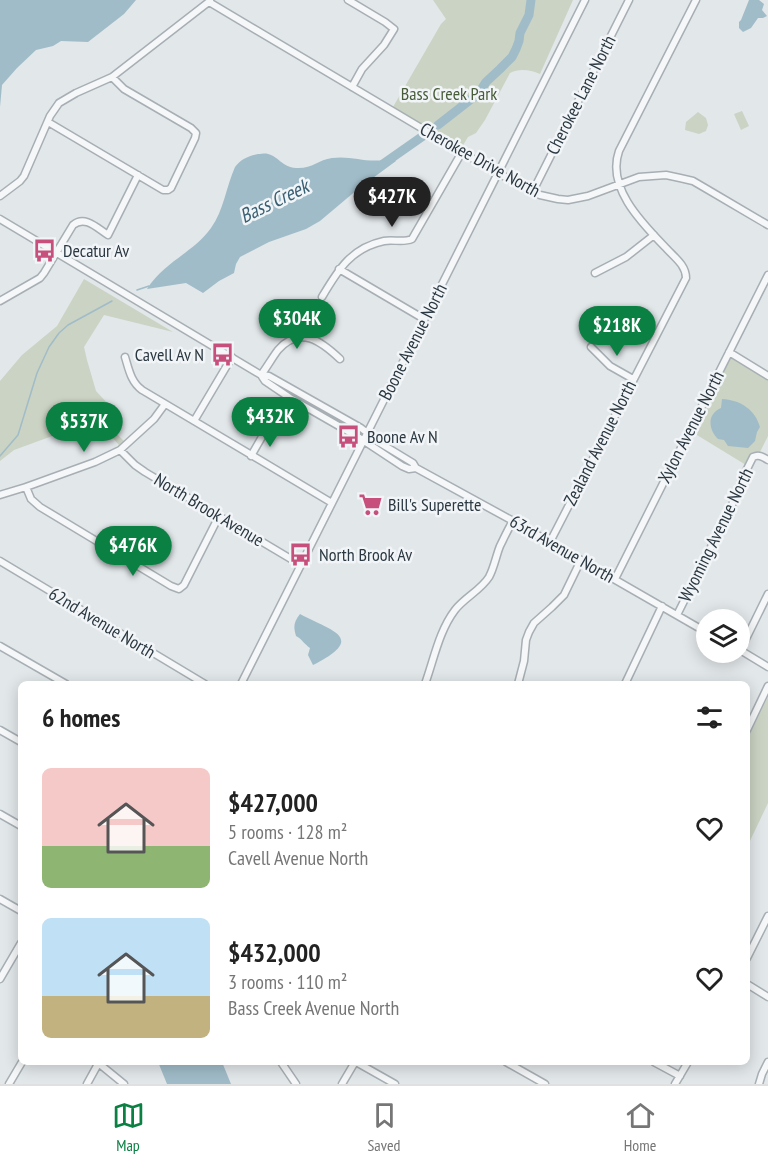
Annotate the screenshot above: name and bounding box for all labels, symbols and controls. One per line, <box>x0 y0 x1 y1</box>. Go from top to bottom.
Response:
street label: Cherokee Lane North <box>541 31 621 158</box>
park label: Bass Creek Park <box>401 82 497 105</box>
street label: Cherokee Drive North <box>416 117 544 202</box>
water label: Bass Creek <box>235 172 315 229</box>
pin: $427K <box>350 177 434 228</box>
text: $427K <box>368 183 416 209</box>
bus stop icon: Decatur Av <box>32 238 58 264</box>
place label: Decatur Av <box>63 239 129 262</box>
street label: Boone Avenue North <box>373 280 452 404</box>
pin: $304K <box>255 299 339 350</box>
text: $304K <box>273 305 321 331</box>
pin: $218K <box>575 306 659 357</box>
text: $218K <box>593 312 641 338</box>
bus stop icon: Cavell Av N <box>209 342 235 368</box>
place label: Cavell Av N <box>135 343 204 366</box>
street label: Xylon Avenue North <box>652 367 729 487</box>
street label: Zealand Avenue North <box>558 376 641 509</box>
pin: $432K <box>228 397 312 448</box>
pin: $537K <box>42 402 126 453</box>
text: $432K <box>246 403 294 429</box>
text: $537K <box>60 408 108 434</box>
bus stop icon: Boone Av N <box>336 424 362 450</box>
place label: Boone Av N <box>367 425 438 448</box>
street label: Wyoming Avenue North <box>673 464 758 605</box>
street label: North Brook Avenue <box>150 468 268 551</box>
supermarket icon: Bill's Superette <box>357 492 383 518</box>
place label: Bill's Superette <box>388 493 481 516</box>
street label: 63rd Avenue North <box>506 509 619 588</box>
pin: $476K <box>91 526 175 577</box>
text: $476K <box>109 532 157 558</box>
bus stop icon: North Brook Av <box>288 542 314 568</box>
place label: North Brook Av <box>319 543 412 566</box>
street label: 62nd Avenue North <box>45 582 160 663</box>
map controls <box>696 609 750 663</box>
button: layers <box>696 609 750 663</box>
text: 6 homes <box>42 701 120 734</box>
icon: filters <box>693 701 726 734</box>
text: $427,000 <box>228 786 318 819</box>
icon: home <box>90 792 162 864</box>
icon: heart <box>693 812 726 845</box>
text: 5 rooms · 128 m² <box>228 819 347 845</box>
text: Cavell Avenue North <box>228 845 368 871</box>
text: $432,000 <box>228 936 321 969</box>
icon: home <box>90 942 162 1014</box>
icon: heart <box>693 962 726 995</box>
text: 3 rooms · 110 m² <box>228 969 347 995</box>
text: Bass Creek Avenue North <box>228 995 399 1021</box>
tab: Map <box>112 1099 145 1155</box>
tab: Saved <box>368 1099 401 1155</box>
tab: Home <box>624 1099 657 1155</box>

